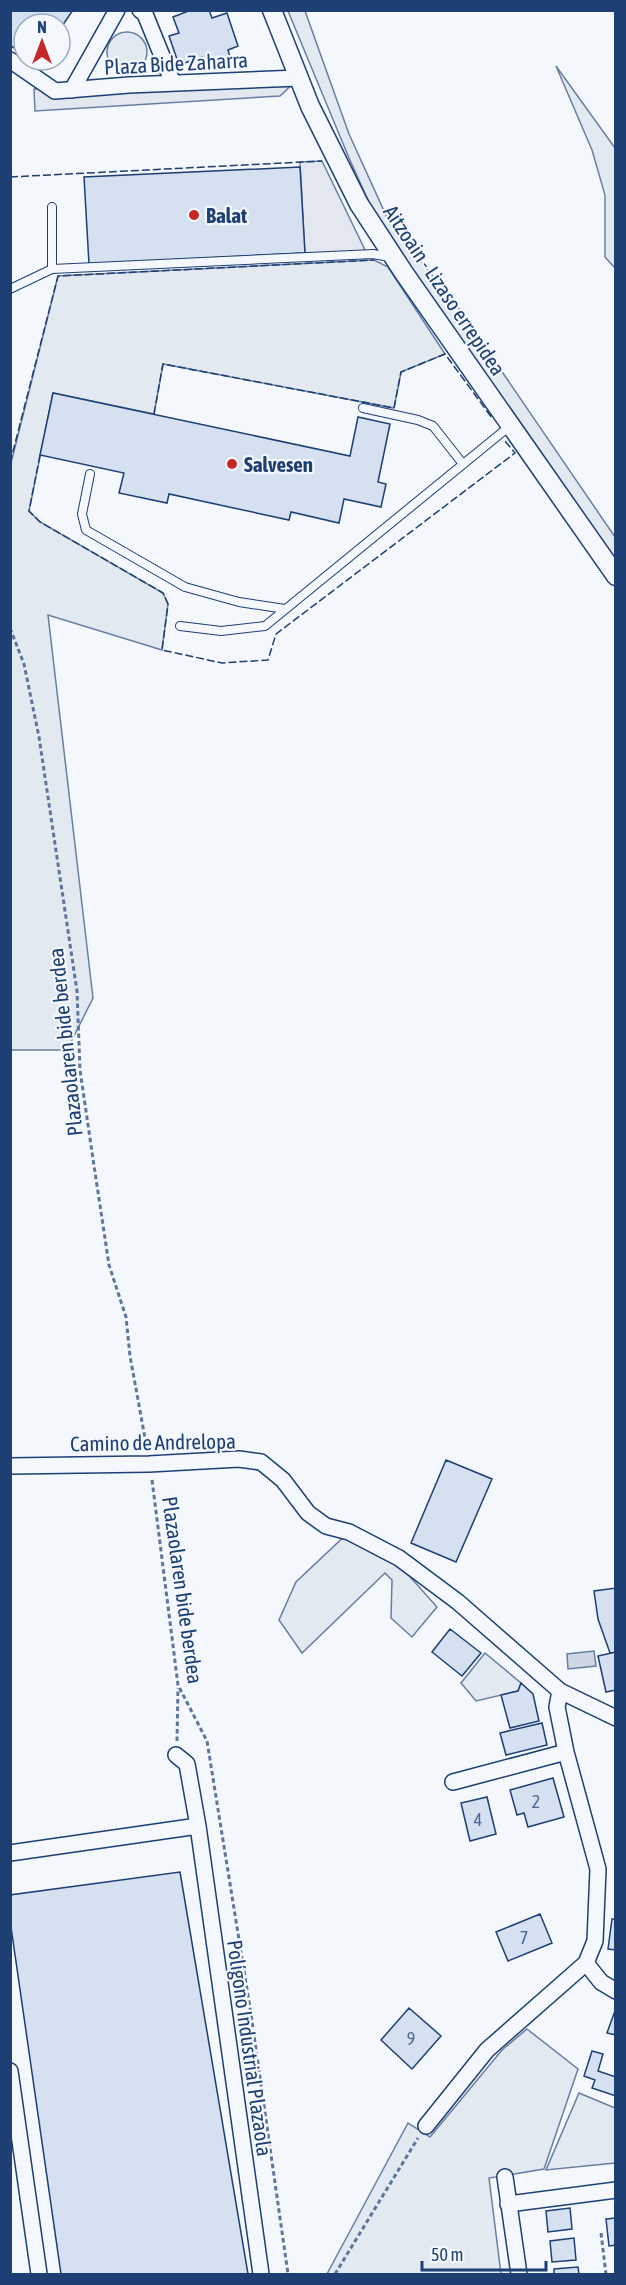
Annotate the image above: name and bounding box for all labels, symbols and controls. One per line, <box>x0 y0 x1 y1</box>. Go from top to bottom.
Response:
north arrow <box>12 12 72 72</box>
text: N <box>37 18 47 36</box>
street label: Plaza Bide Zaharra <box>104 47 248 79</box>
street label: Aitzoain - Lizaso errepidea <box>379 200 511 380</box>
place label: Balat <box>206 203 247 227</box>
marker: Balat <box>187 208 201 222</box>
place label: Salvesen <box>244 452 313 476</box>
marker: Salvesen <box>225 457 239 471</box>
street label: Plazaolaren bide berdea <box>43 947 87 1137</box>
street label: Camino de Andrelopa <box>70 1429 236 1455</box>
street label: Plazaolaren bide berdea <box>158 1495 208 1685</box>
house number: 2 <box>532 1791 540 1812</box>
house number: 4 <box>474 1809 482 1830</box>
house number: 7 <box>520 1927 528 1948</box>
street label: Polígono Industrial Plazaola <box>223 1938 277 2158</box>
house number: 9 <box>407 2028 415 2049</box>
scale bar <box>422 2234 546 2272</box>
text: 50 m <box>431 2244 463 2265</box>

